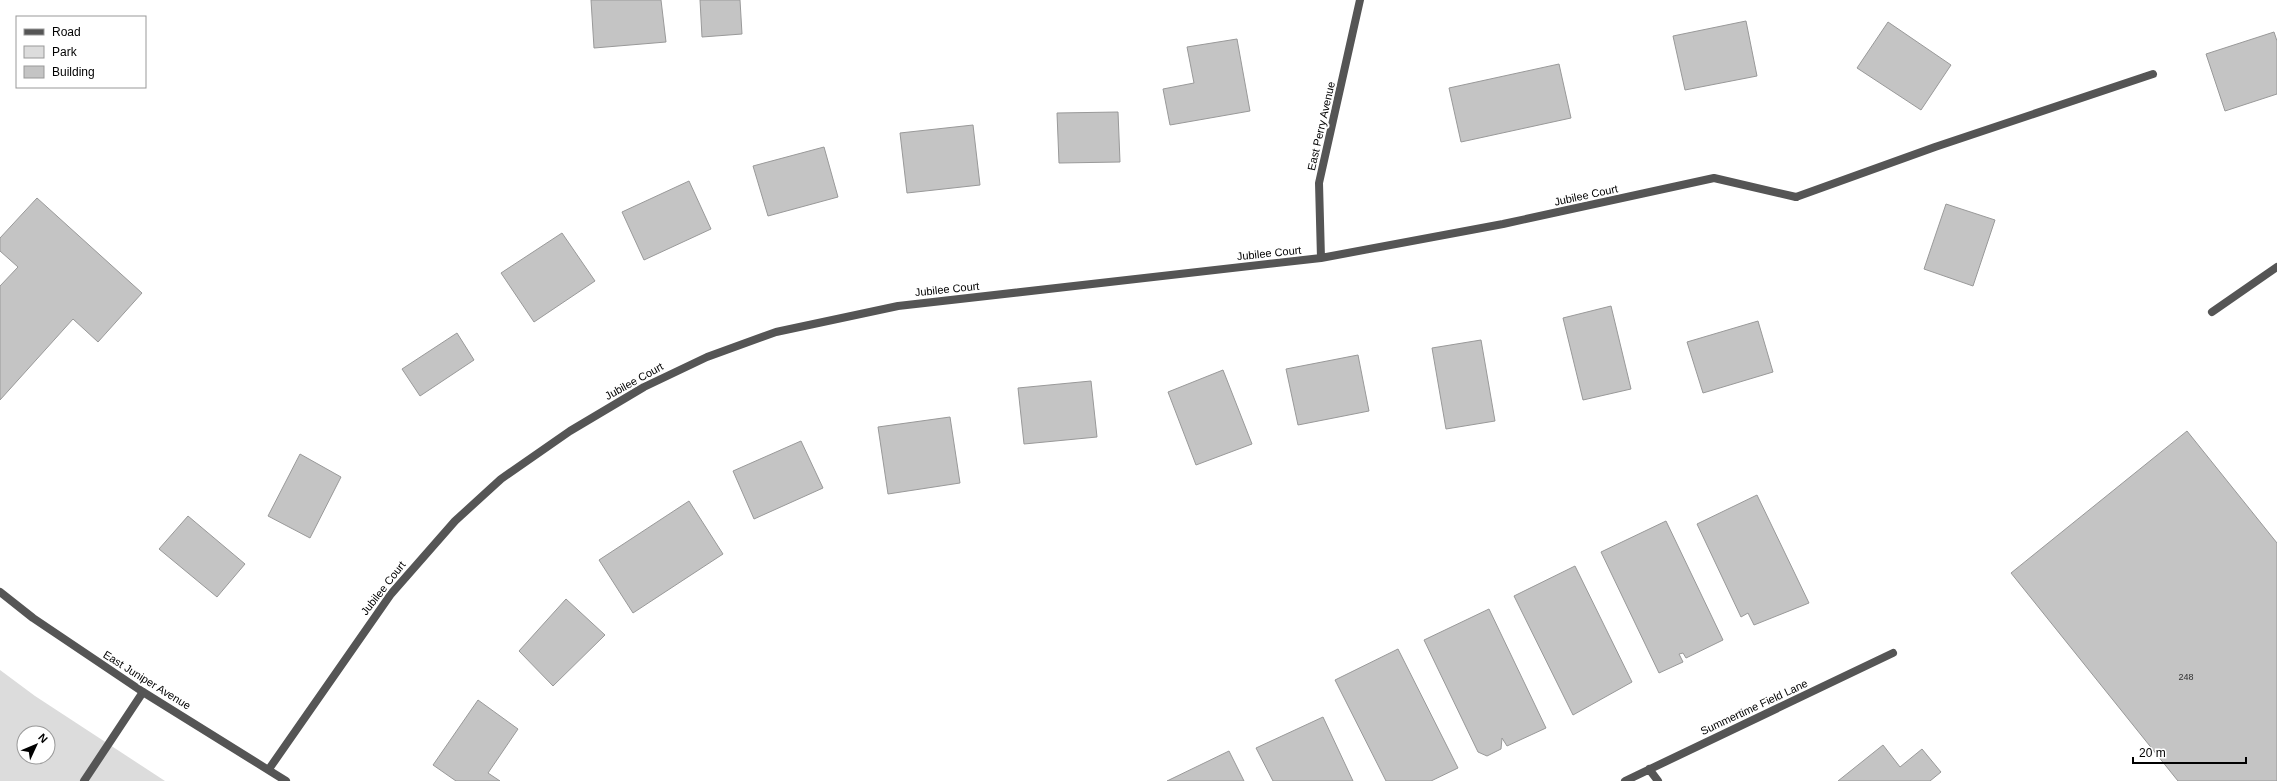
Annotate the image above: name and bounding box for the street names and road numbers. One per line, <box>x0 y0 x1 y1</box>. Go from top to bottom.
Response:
street label: East Perry Avenue <box>1305 80 1337 172</box>
street label: Jubilee Court <box>1553 182 1619 208</box>
street label: Jubilee Court <box>1236 244 1302 262</box>
street label: Jubilee Court <box>914 280 980 298</box>
street label: Jubilee Court <box>603 360 665 402</box>
street label: Jubilee Court <box>358 559 408 617</box>
street label: East Juniper Avenue <box>101 648 193 712</box>
street label: Summertime Field Lane <box>1699 677 1809 737</box>

